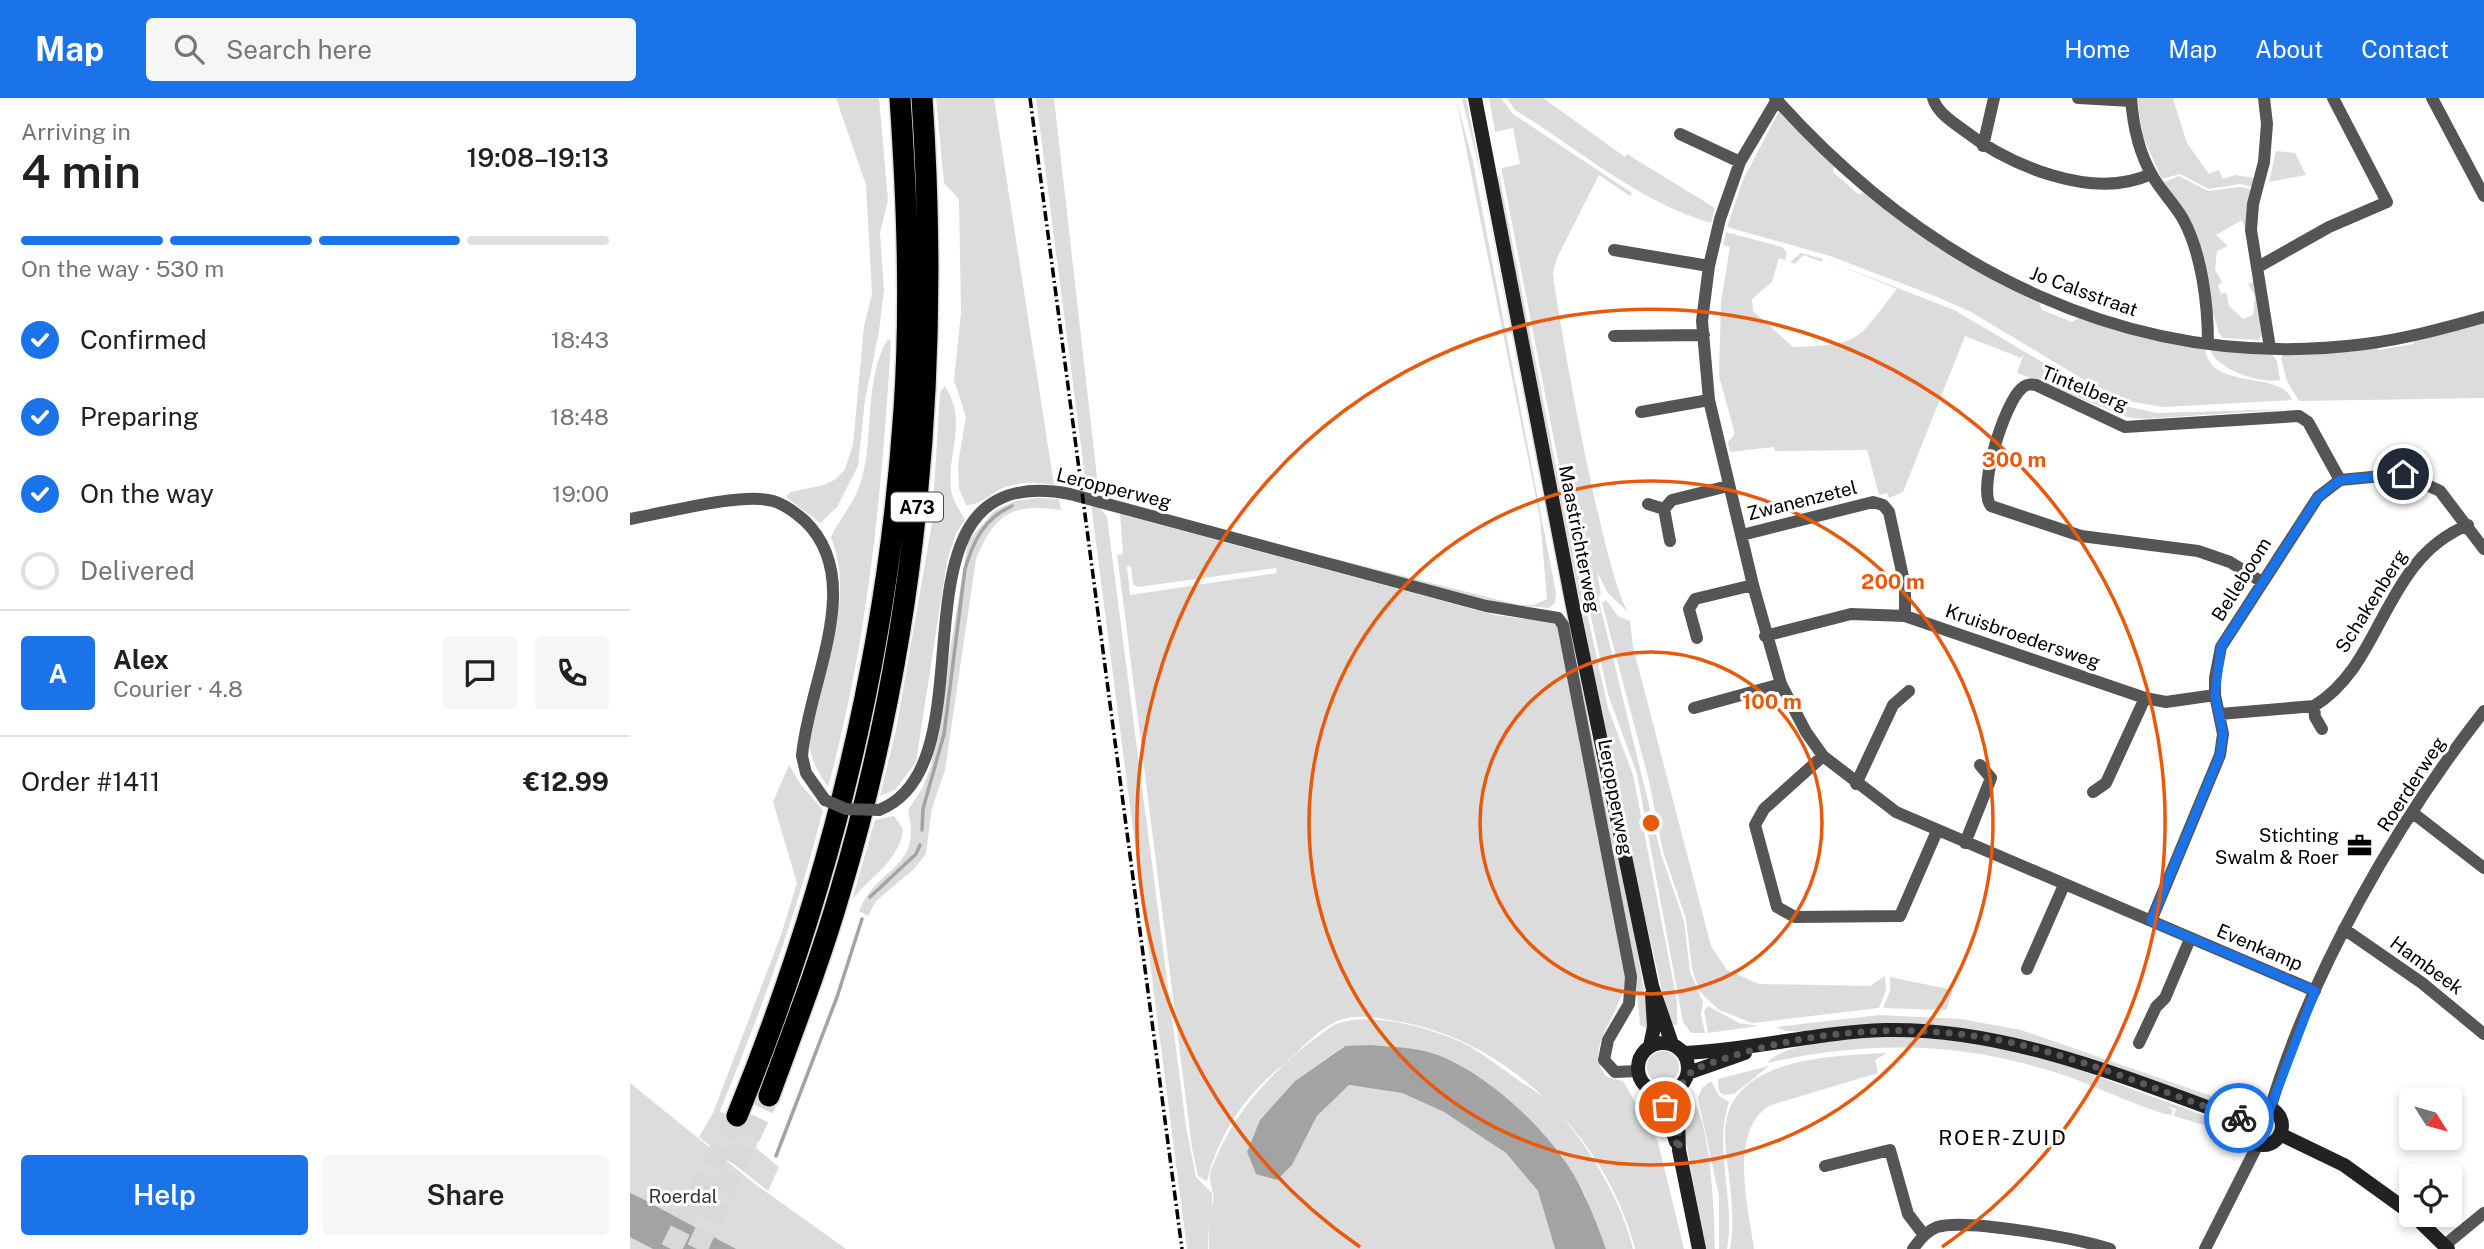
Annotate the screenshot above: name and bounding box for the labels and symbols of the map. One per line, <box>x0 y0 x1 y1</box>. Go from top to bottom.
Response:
street label: Jo Calsstraat <box>2027 261 2141 321</box>
street label: Tintelberg <box>2039 361 2132 415</box>
pin <box>2373 444 2433 504</box>
text: 300 m <box>1982 447 2046 472</box>
street label: Leropperweg <box>1054 463 1174 513</box>
street label: Maastrichterweg <box>1555 463 1605 615</box>
street label: Zwanenzetel <box>1745 476 1859 524</box>
road number: A73 <box>891 492 943 522</box>
street label: Belleboom <box>2207 533 2275 625</box>
street label: Schakenberg <box>2331 545 2412 657</box>
text: 200 m <box>1861 569 1925 594</box>
street label: Kruisbroedersweg <box>1943 599 2103 673</box>
text: 100 m <box>1742 689 1802 714</box>
street label: Roerderweg <box>2372 732 2450 835</box>
street label: Leropperweg <box>1594 737 1638 857</box>
centre of rings <box>1639 811 1663 835</box>
place label: Stichting Swalm & Roer <box>2215 824 2339 868</box>
office icon: Stichting Swalm & Roer <box>2345 832 2373 860</box>
street label: Evenkamp <box>2214 919 2306 975</box>
street label: Hambeek <box>2386 931 2468 999</box>
pin <box>1635 1077 1695 1137</box>
courier <box>2204 1083 2274 1153</box>
north arrow <box>2399 1087 2462 1150</box>
district label: ROER-ZUID <box>1938 1125 2068 1150</box>
park label: Roerdal <box>649 1185 717 1207</box>

